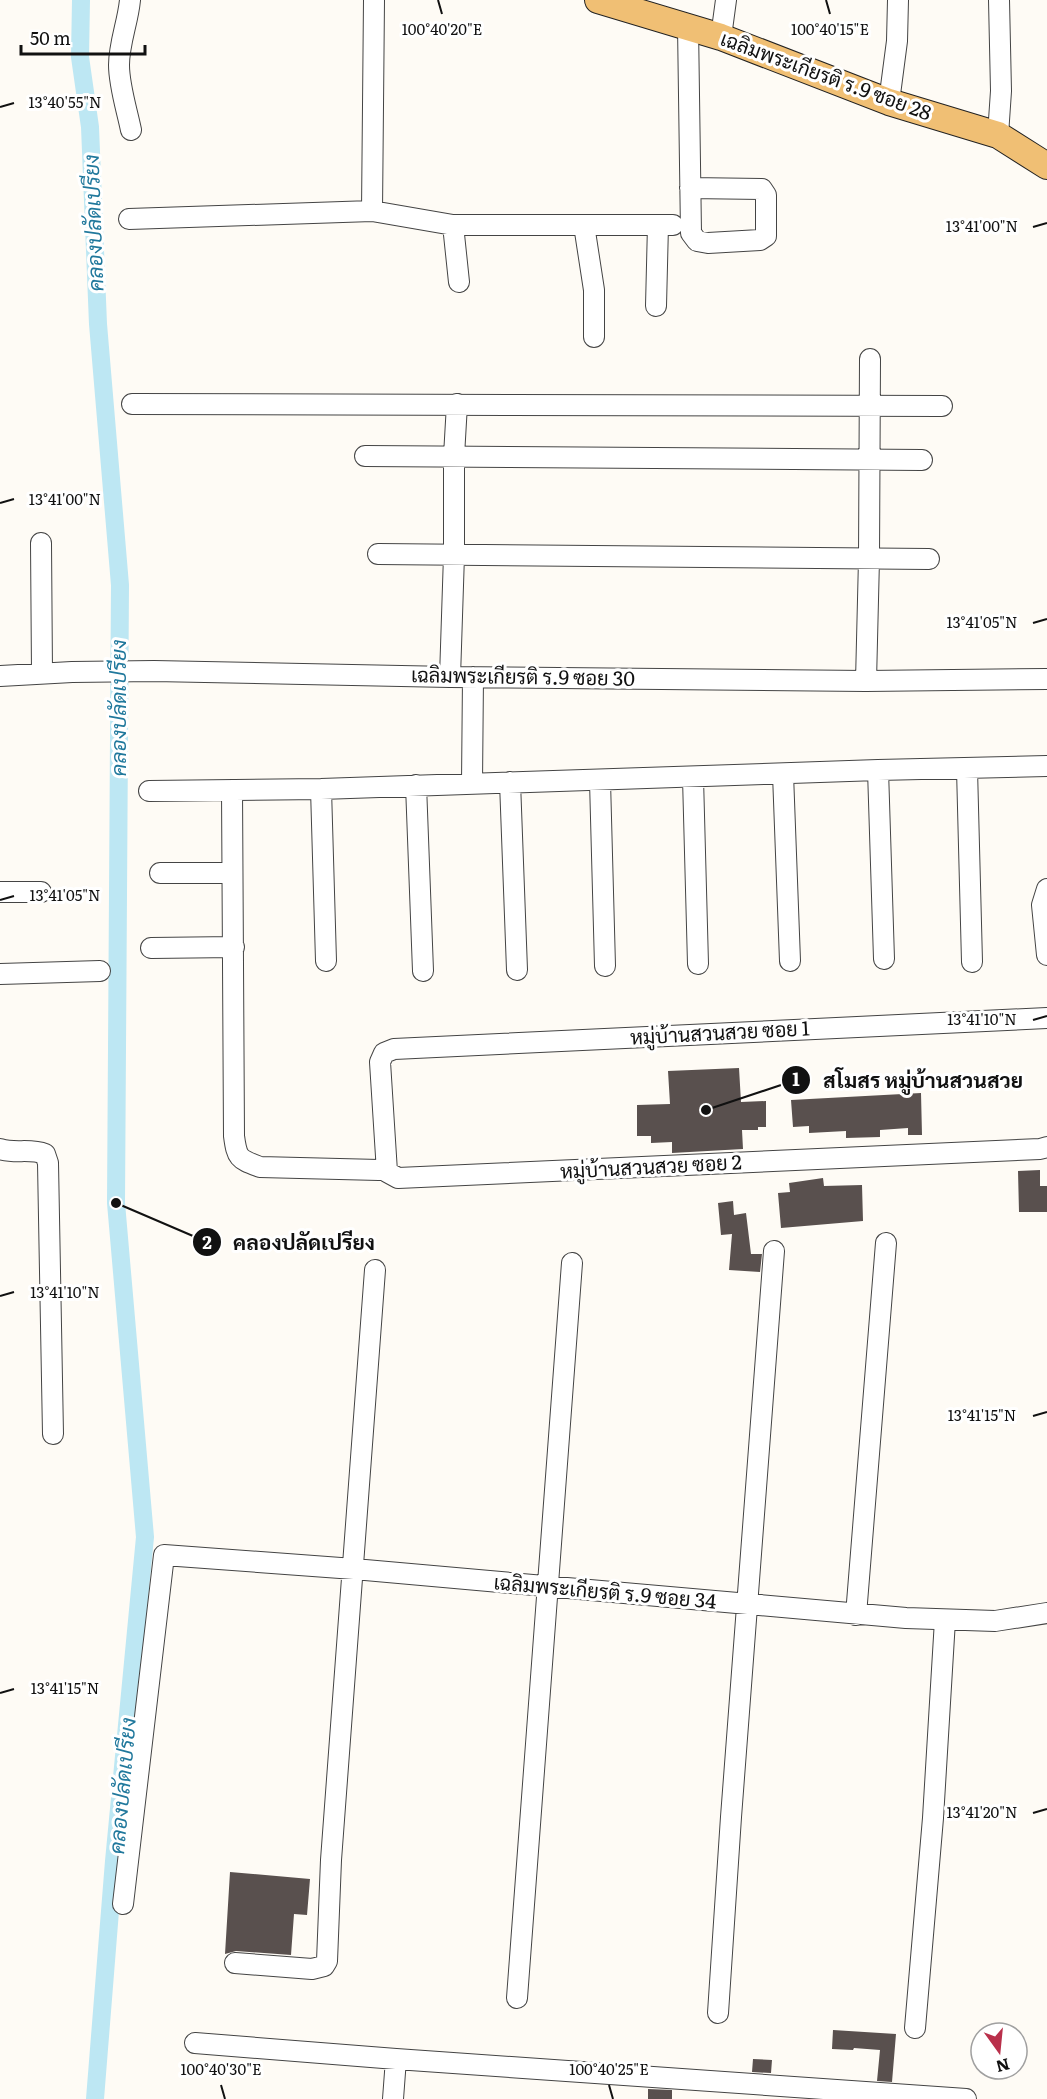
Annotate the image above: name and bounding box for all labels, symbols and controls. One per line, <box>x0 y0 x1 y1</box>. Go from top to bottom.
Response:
text: 100°40'20"E <box>402 17 482 40</box>
text: 100°40'15"E <box>791 17 869 40</box>
scale bar <box>21 18 146 56</box>
street label: เฉลิมพระเกียรติ ร.9 ซอย 28 <box>717 22 936 126</box>
text: 50 m <box>30 24 71 51</box>
text: 13°40'55"N <box>28 90 102 113</box>
water label: คลองปลัดเปรียง <box>74 154 109 292</box>
text: 13°41'00"N <box>946 214 1018 237</box>
text: 13°41'00"N <box>29 487 101 510</box>
text: 13°41'05"N <box>946 610 1018 633</box>
water label: คลองปลัดเปรียง <box>101 639 132 777</box>
street label: เฉลิมพระเกียรติ ร.9 ซอย 30 <box>411 658 635 692</box>
text: 13°41'05"N <box>29 883 101 906</box>
text: 13°41'10"N <box>947 1007 1017 1030</box>
street label: หมู่บ้านสวนสวย ซอย 1 <box>629 1011 811 1053</box>
callout: สโมสร หมู่บ้านสวนสวย <box>781 1061 1035 1100</box>
text: สโมสร หมู่บ้านสวนสวย <box>823 1063 1023 1095</box>
text: 1 <box>792 1065 800 1092</box>
street label: หมู่บ้านสวนสวย ซอย 2 <box>559 1145 743 1187</box>
callout: คลองปลัดเปรียง <box>192 1223 387 1262</box>
text: คลองปลัดเปรียง <box>233 1225 375 1256</box>
text: 2 <box>202 1228 212 1255</box>
text: 13°41'10"N <box>30 1280 100 1303</box>
text: 13°41'15"N <box>948 1403 1016 1426</box>
street label: เฉลิมพระเกียรติ ร.9 ซอย 34 <box>493 1565 718 1615</box>
text: 13°41'15"N <box>31 1676 99 1699</box>
water label: คลองปลัดเปรียง <box>99 1716 142 1855</box>
text: 13°41'20"N <box>946 1800 1018 1823</box>
north arrow <box>969 2021 1029 2081</box>
text: N <box>994 2053 1013 2080</box>
text: 100°40'30"E <box>181 2057 262 2080</box>
text: 100°40'25"E <box>569 2057 649 2080</box>

